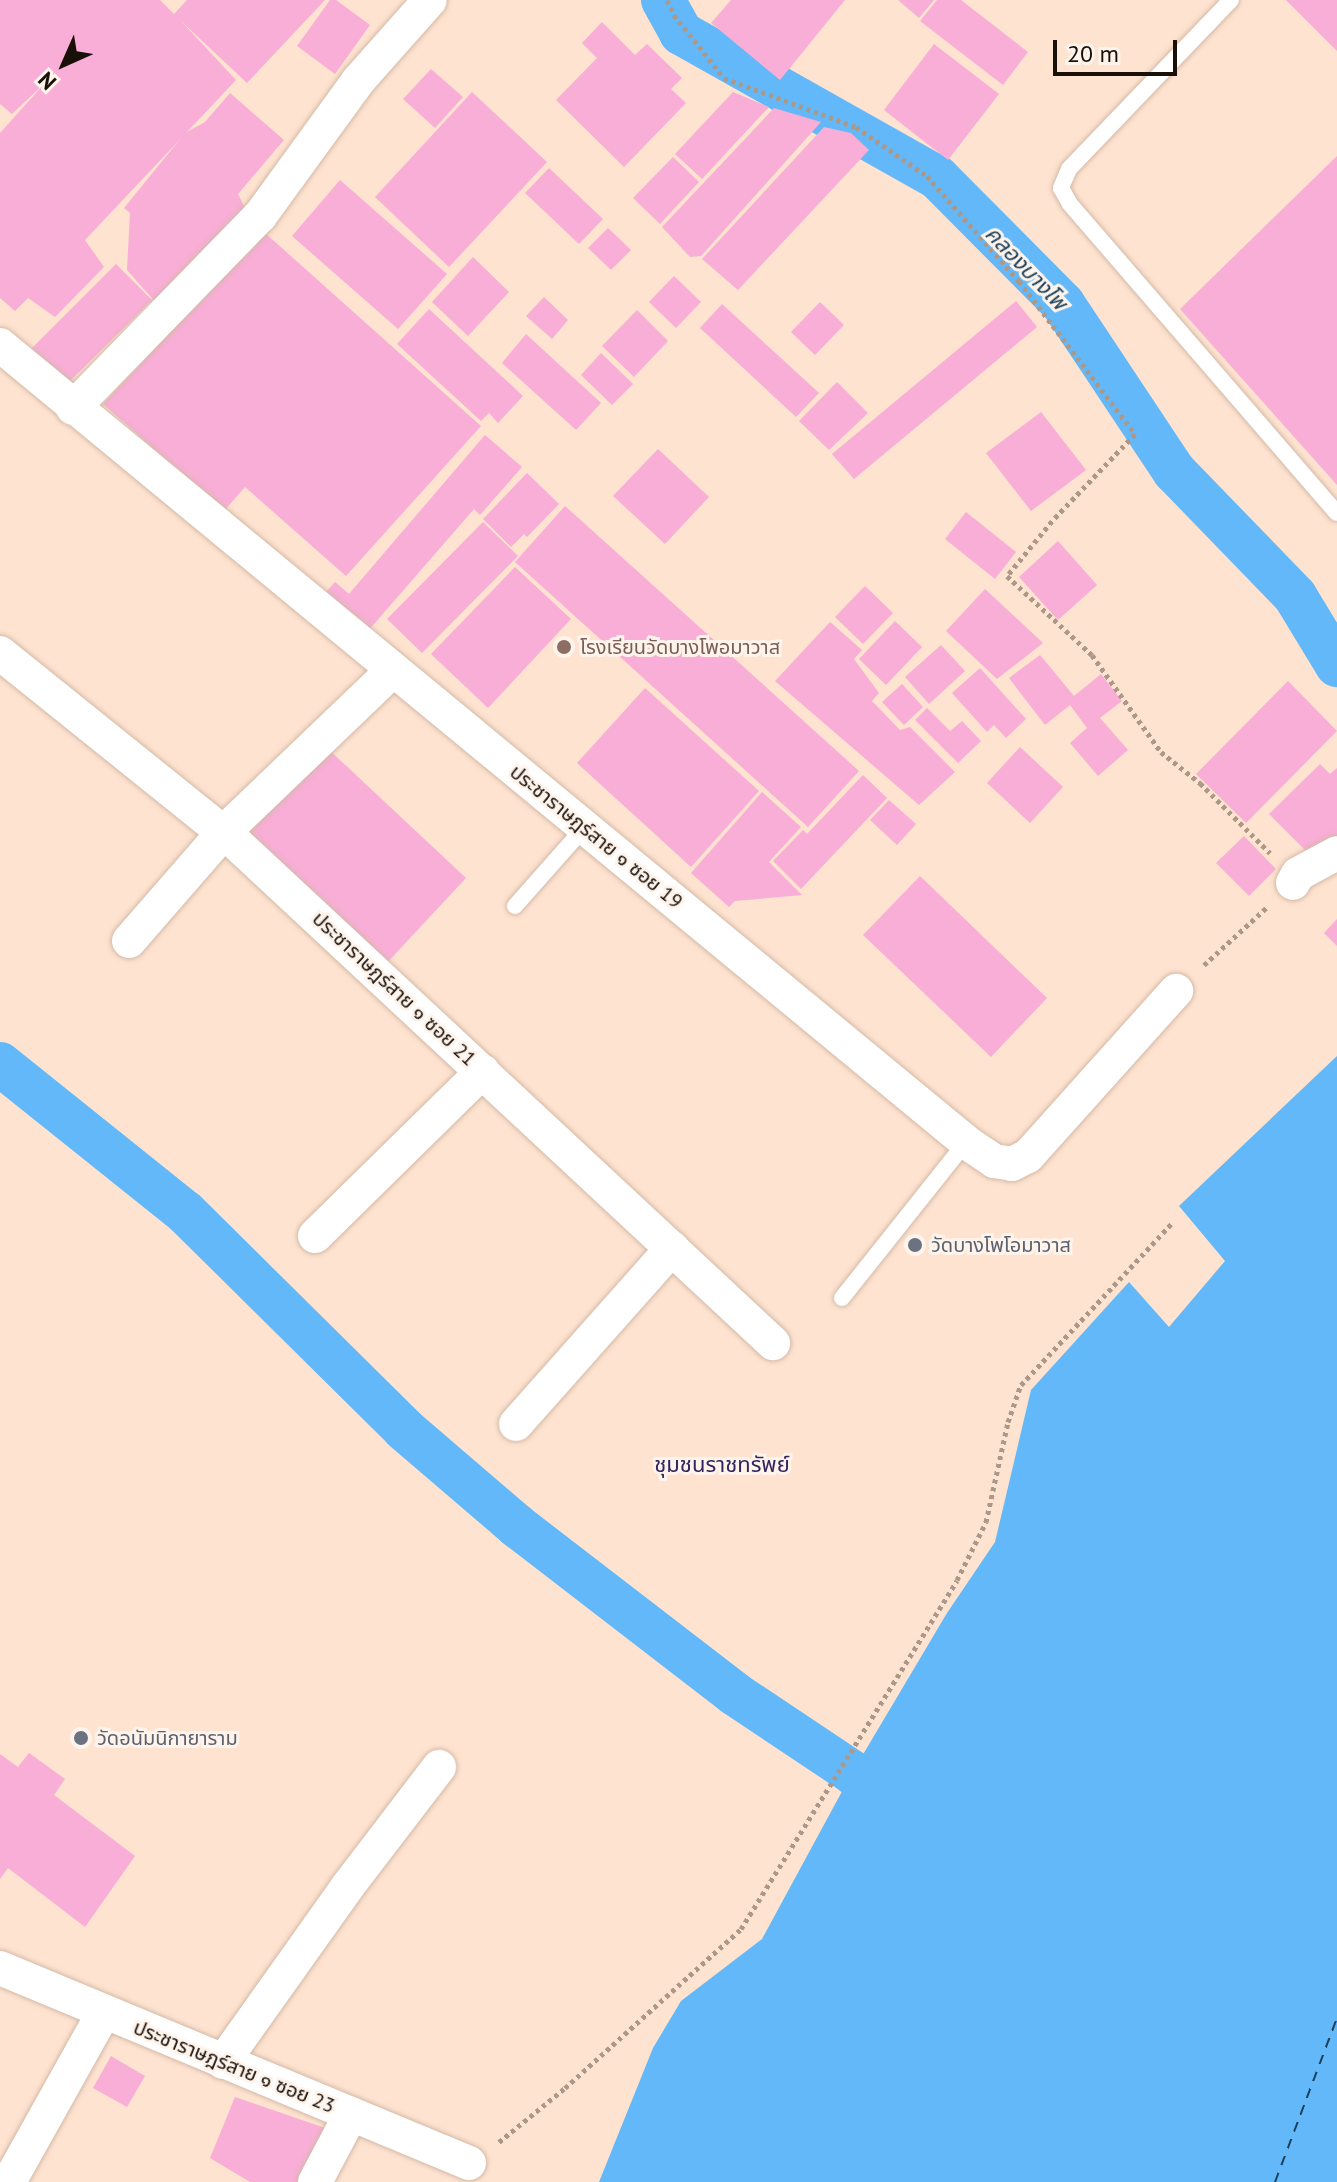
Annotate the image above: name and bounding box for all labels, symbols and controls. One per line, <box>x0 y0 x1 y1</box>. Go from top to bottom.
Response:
north arrow <box>24 24 104 104</box>
scale bar <box>1057 24 1181 74</box>
text: 20 m <box>1067 38 1119 69</box>
text: N <box>32 66 62 96</box>
water label: คลองบางโพ <box>980 221 1072 315</box>
place label: โรงเรียนวัดบางโพอมาวาส <box>580 635 780 659</box>
marker: โรงเรียนวัดบางโพอมาวาส <box>555 638 573 656</box>
street label: ประชาราษฎร์สาย ๑ ซอย 19 <box>505 760 687 914</box>
street label: ประชาราษฎร์สาย ๑ ซอย 21 <box>307 907 481 1071</box>
place label: วัดบางโพโอมาวาส <box>931 1233 1071 1257</box>
marker: วัดบางโพโอมาวาส <box>906 1236 924 1254</box>
district label: ชุมชนราชทรัพย์ <box>654 1452 790 1478</box>
place label: วัดอนัมนิกายาราม <box>97 1726 238 1750</box>
marker: วัดอนัมนิกายาราม <box>72 1729 90 1747</box>
street label: ประชาราษฎร์สาย ๑ ซอย 23 <box>130 2016 338 2118</box>

